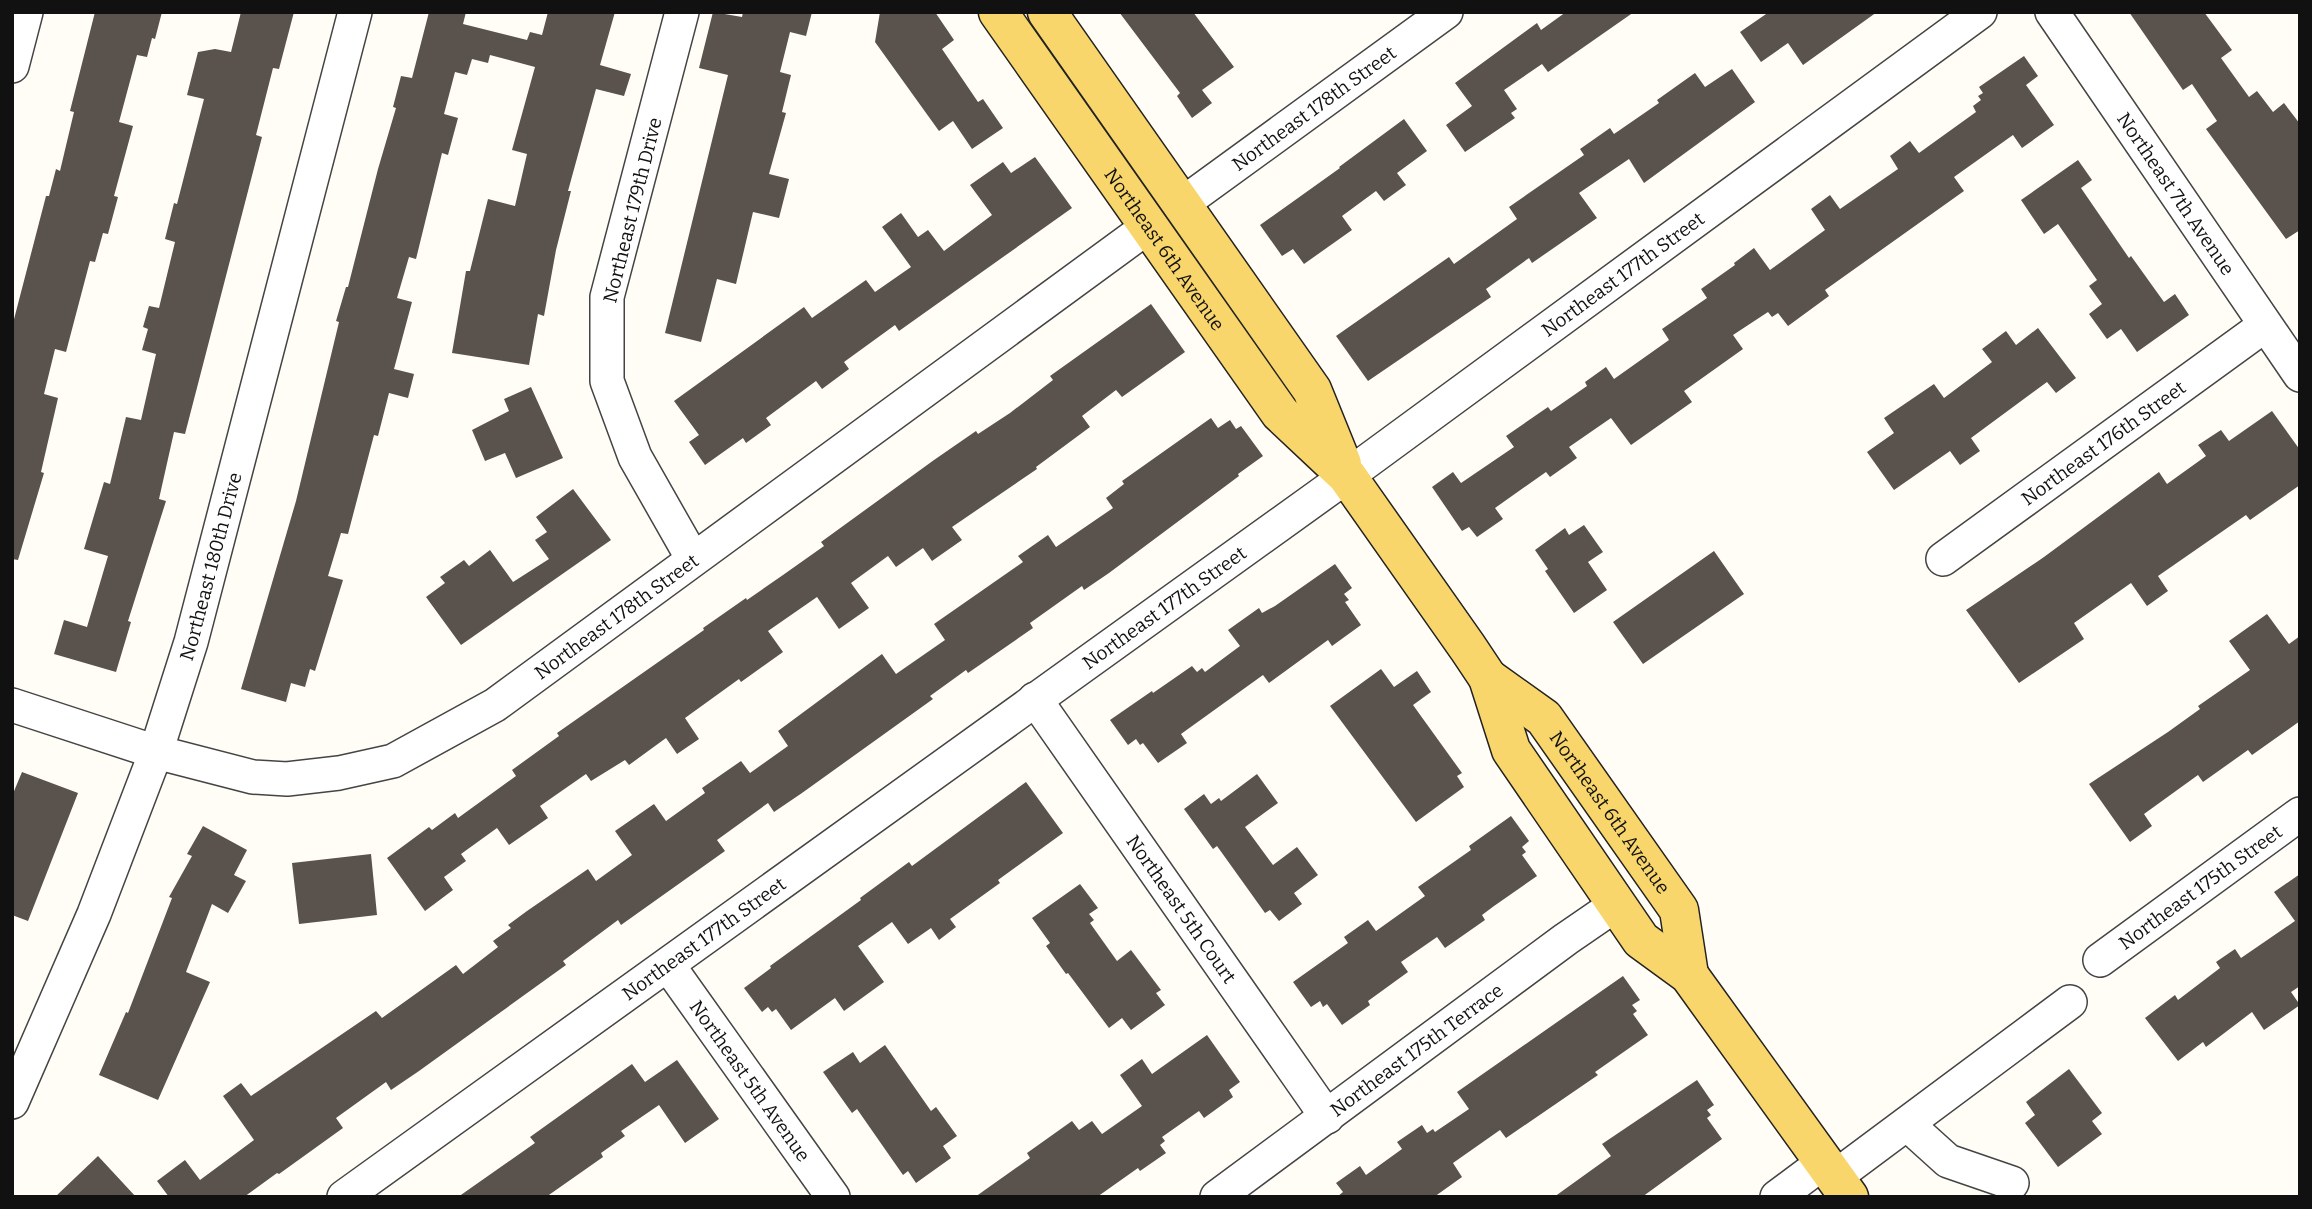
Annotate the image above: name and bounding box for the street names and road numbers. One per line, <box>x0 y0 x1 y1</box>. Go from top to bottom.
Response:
street label: Northeast 178th Street <box>1228 41 1401 176</box>
street label: Northeast 7th Avenue <box>2112 108 2239 280</box>
street label: Northeast 179th Drive <box>598 115 667 305</box>
street label: Northeast 6th Avenue <box>1099 164 1229 335</box>
street label: Northeast 177th Street <box>1537 207 1709 342</box>
street label: Northeast 176th Street <box>2017 376 2190 510</box>
street label: Northeast 180th Drive <box>175 470 247 664</box>
street label: Northeast 177th Street <box>1078 541 1251 674</box>
street label: Northeast 178th Street <box>530 549 703 684</box>
street label: Northeast 6th Avenue <box>1545 727 1675 898</box>
street label: Northeast 175th Street <box>2114 820 2287 954</box>
street label: Northeast 5th Court <box>1122 831 1241 988</box>
street label: Northeast 177th Street <box>618 872 790 1005</box>
street label: Northeast 175th Terrace <box>1326 979 1508 1121</box>
street label: Northeast 5th Avenue <box>685 996 815 1166</box>

